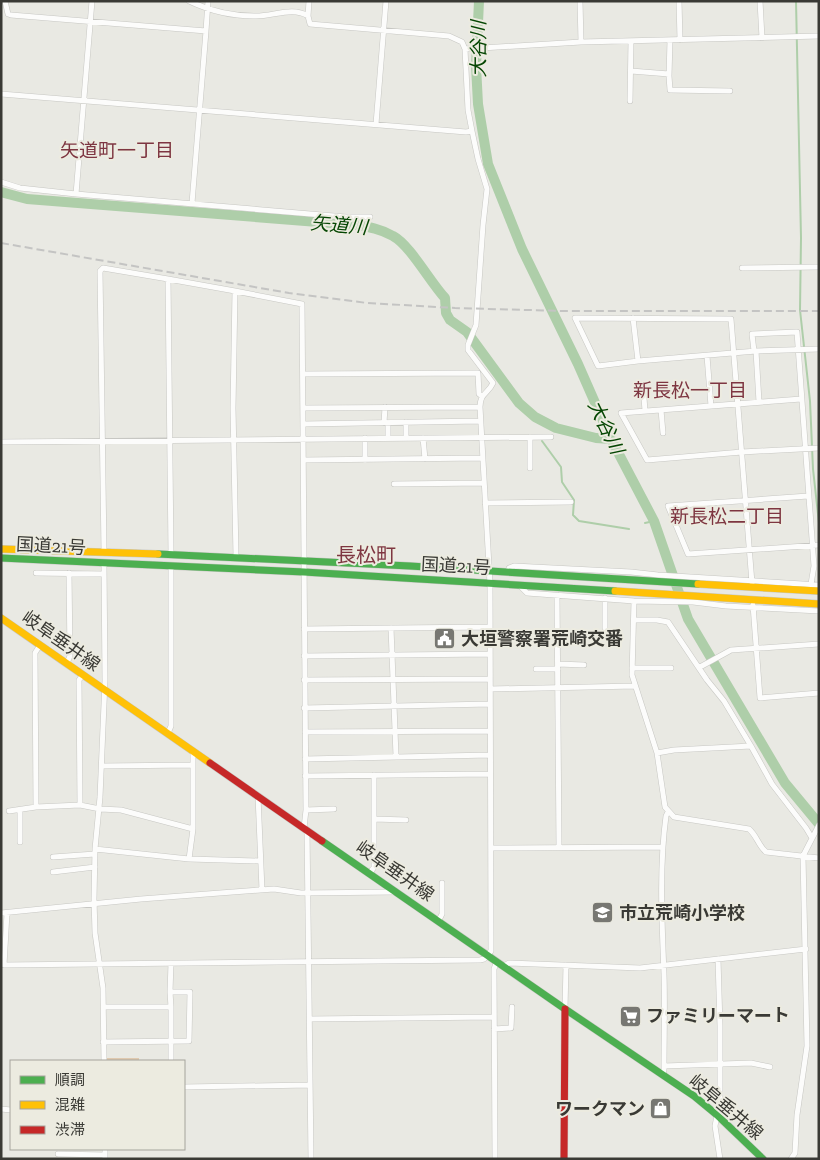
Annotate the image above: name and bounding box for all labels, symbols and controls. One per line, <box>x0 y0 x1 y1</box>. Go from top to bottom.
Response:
water label: 大谷川 <box>467 19 490 78</box>
district label: 矢道町一丁目 <box>60 139 174 162</box>
water label: 矢道川 <box>310 211 370 239</box>
district label: 新長松一丁目 <box>633 379 747 402</box>
water label: 大谷川 <box>583 396 630 459</box>
district label: 新長松二丁目 <box>670 505 784 528</box>
street label: 国道21号 <box>15 533 87 559</box>
district label: 長松町 <box>336 543 396 567</box>
street label: 国道21号 <box>420 553 492 579</box>
street label: 岐阜垂井線 <box>18 606 104 676</box>
public building icon: 大垣警察署荒崎交番 <box>433 627 457 651</box>
place label: 大垣警察署荒崎交番 <box>461 628 623 650</box>
street label: 岐阜垂井線 <box>352 836 438 906</box>
school or university icon: 市立荒崎小学校 <box>591 901 615 925</box>
place label: 市立荒崎小学校 <box>619 902 745 924</box>
supermarket icon: ファミリーマート <box>618 1004 642 1028</box>
place label: ファミリーマート <box>646 1005 790 1027</box>
legend <box>10 1060 185 1150</box>
street label: 岐阜垂井線 <box>684 1070 768 1144</box>
text: 順調 <box>55 1071 85 1089</box>
text: 混雑 <box>55 1096 85 1114</box>
shop icon: ワークマン <box>649 1097 673 1121</box>
place label: ワークマン <box>555 1098 645 1120</box>
text: 渋滞 <box>55 1121 85 1139</box>

